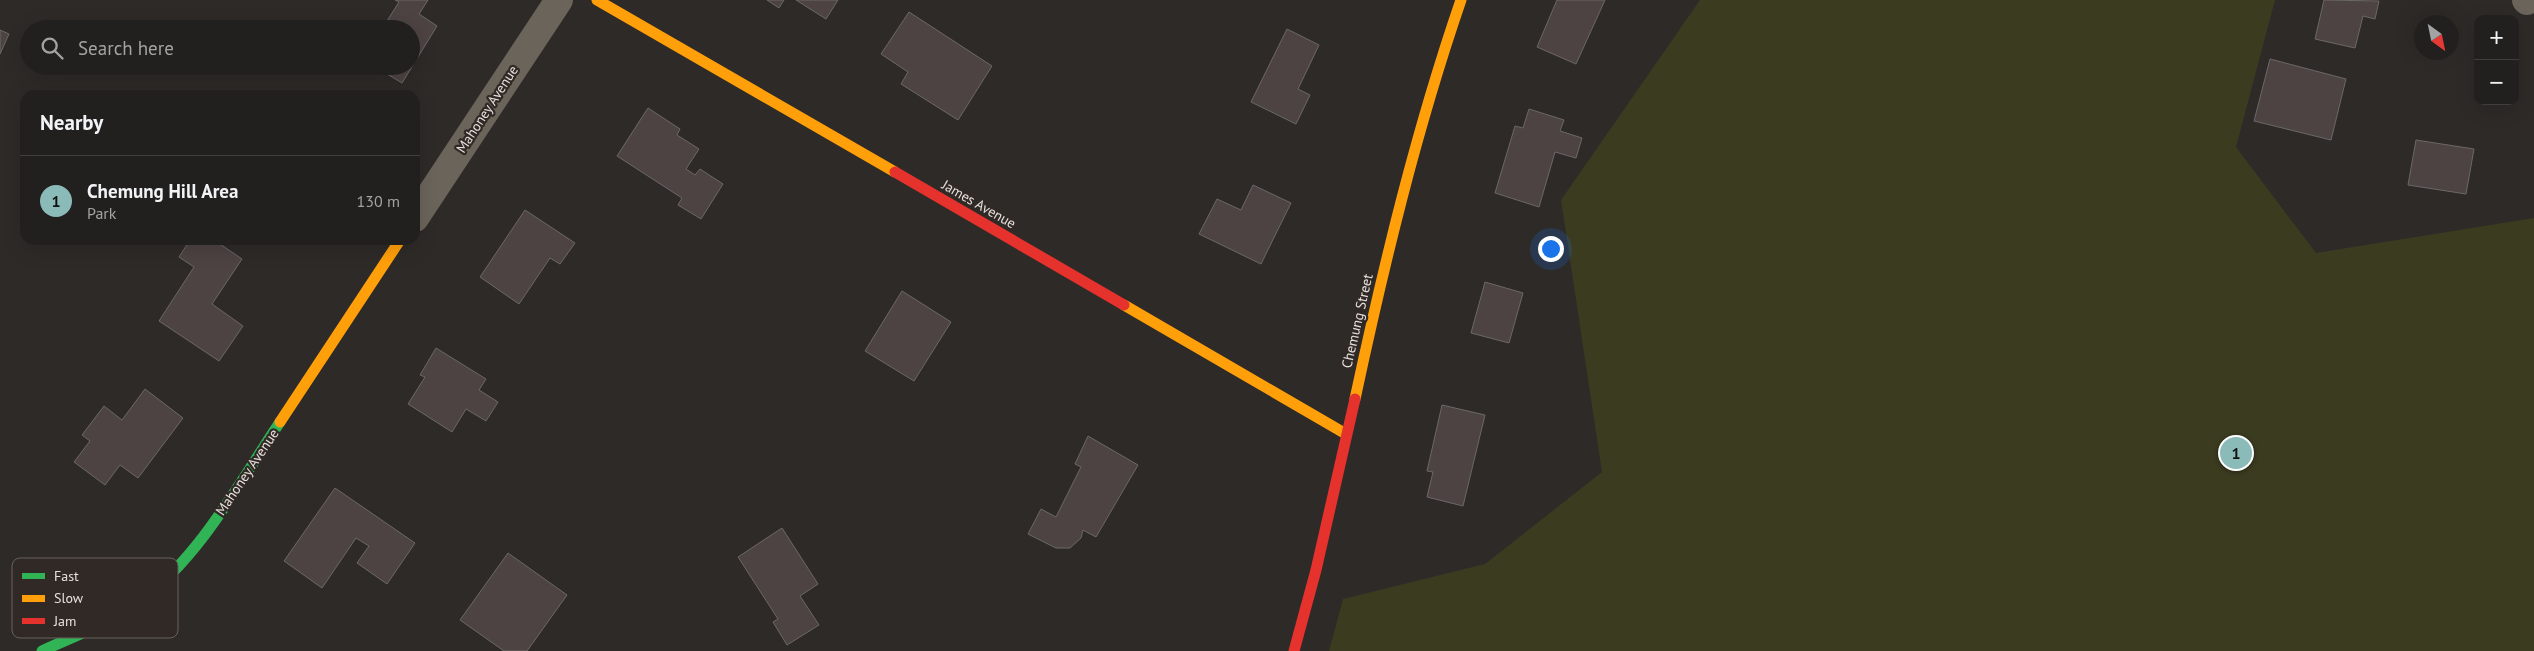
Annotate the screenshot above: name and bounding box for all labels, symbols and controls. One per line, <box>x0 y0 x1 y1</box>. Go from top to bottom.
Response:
north arrow <box>2414 15 2459 60</box>
map controls <box>2474 15 2519 105</box>
button: + <box>2474 15 2519 60</box>
search box <box>20 20 420 75</box>
icon: search <box>38 34 66 62</box>
text: Search here <box>78 36 174 60</box>
button: − <box>2474 60 2519 105</box>
street label: Mahoney Avenue <box>452 62 522 156</box>
text: Nearby <box>40 109 103 136</box>
street label: James Avenue <box>938 175 1019 232</box>
text: Chemung Hill Area <box>87 179 238 203</box>
text: 1 <box>51 191 61 211</box>
text: 130 m <box>357 191 400 211</box>
text: Park <box>87 203 116 223</box>
your location <box>1538 236 1564 262</box>
street label: Chemung Street <box>1337 272 1377 370</box>
street label: Mahoney Avenue <box>211 425 283 519</box>
pin: 1 <box>2220 434 2252 472</box>
legend <box>12 558 178 638</box>
text: Fast <box>54 567 79 585</box>
text: Slow <box>54 589 84 607</box>
text: Jam <box>53 612 76 630</box>

